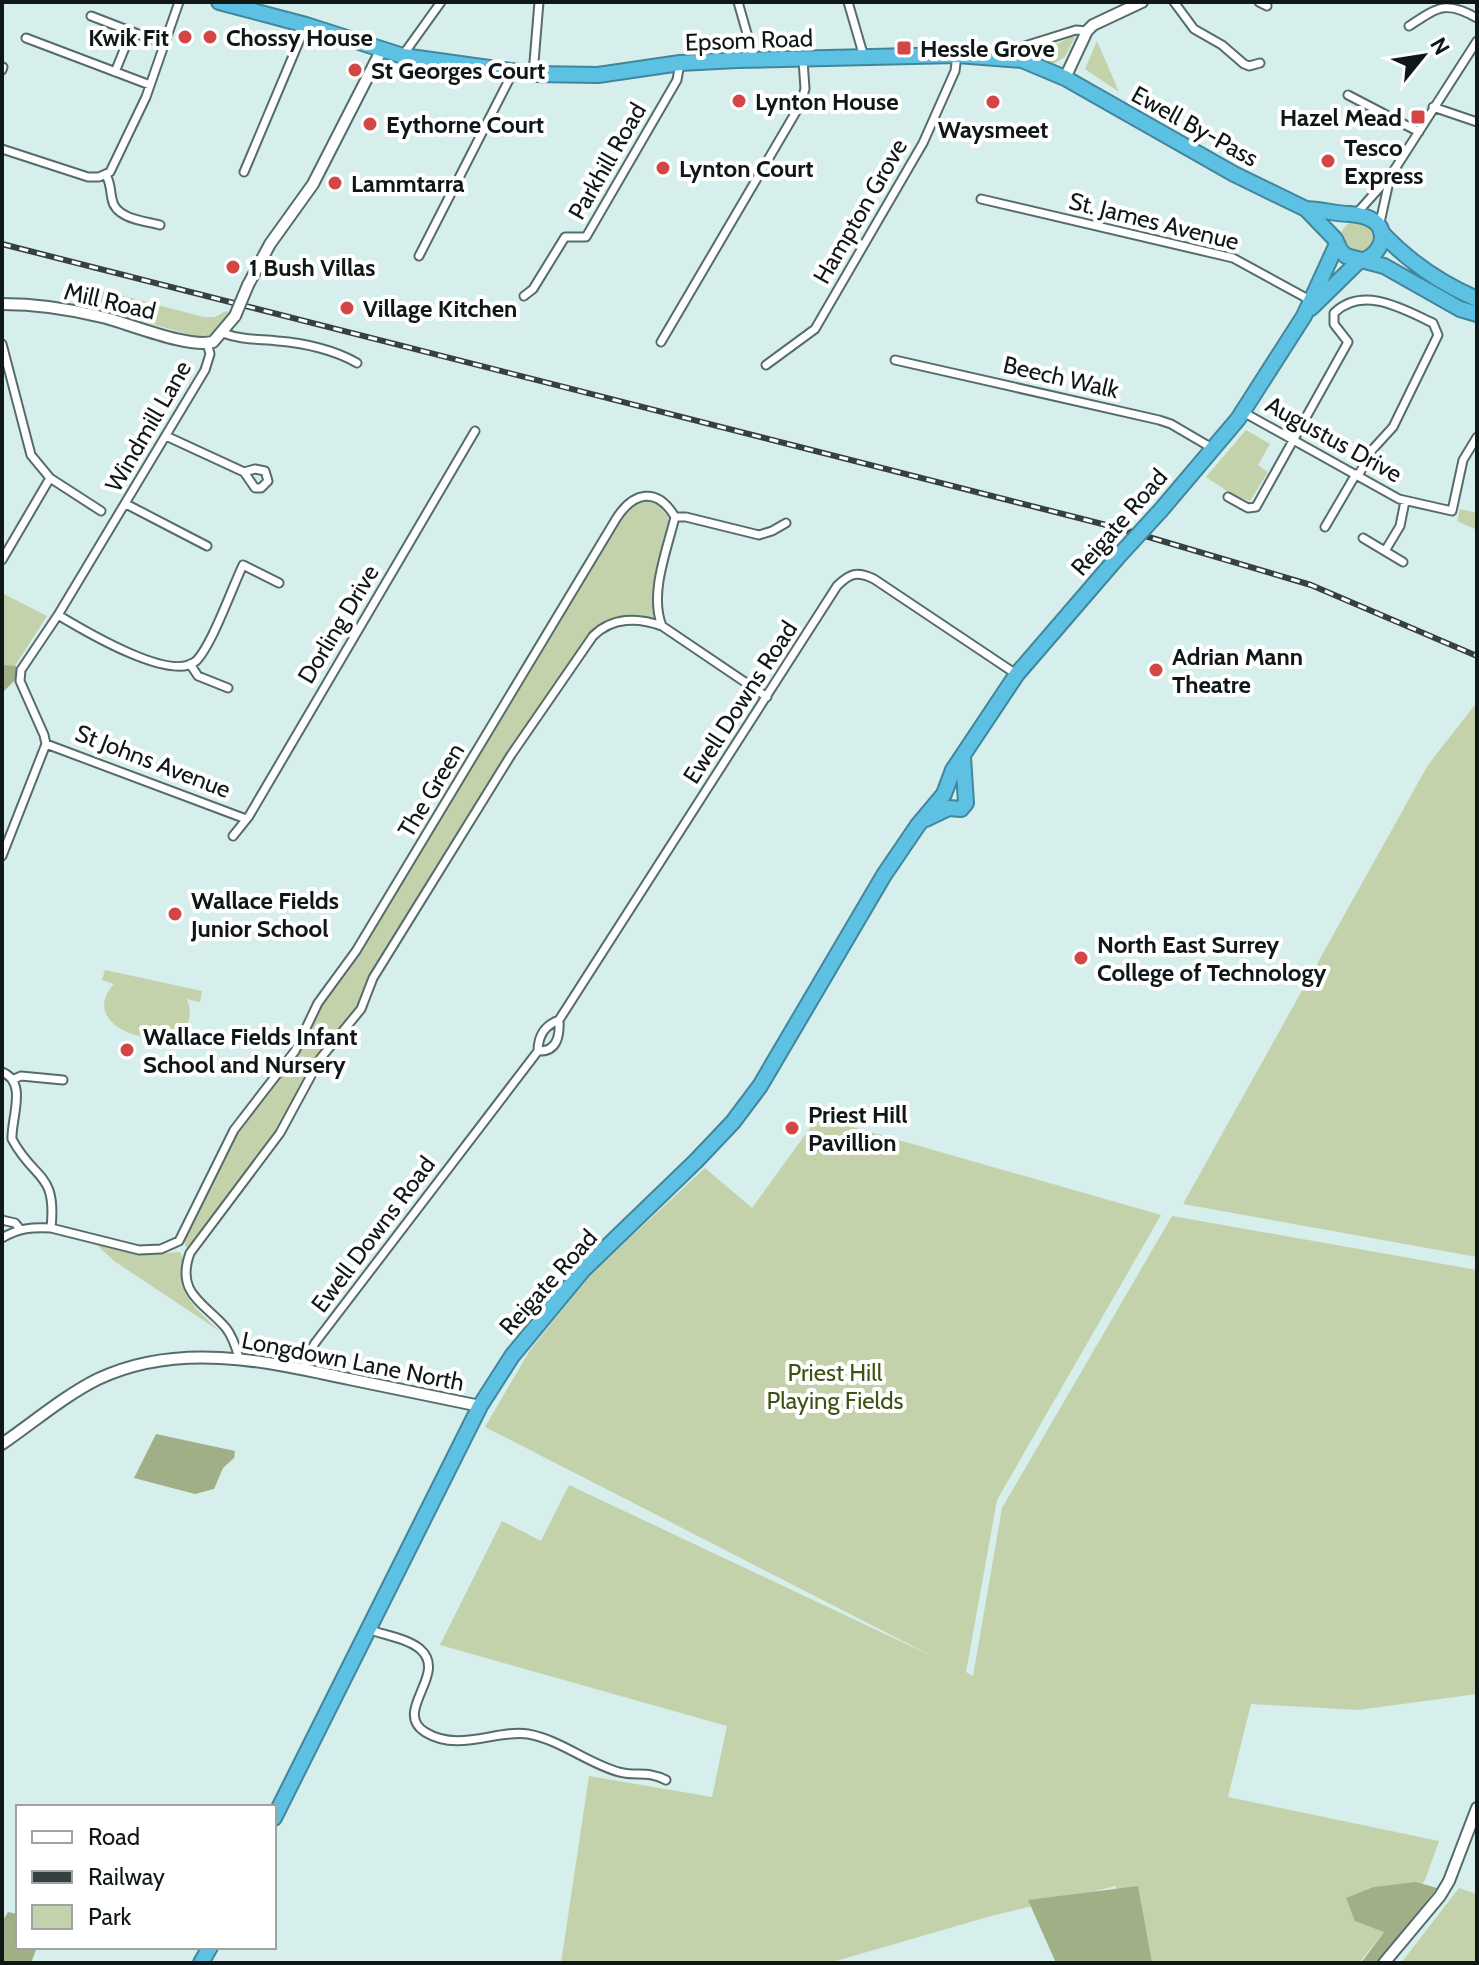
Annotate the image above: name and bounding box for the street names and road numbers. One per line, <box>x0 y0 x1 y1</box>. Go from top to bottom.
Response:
street label: Epsom Road <box>684 23 814 57</box>
street label: Ewell By-Pass <box>1127 79 1263 173</box>
street label: Parkhill Road <box>562 97 652 225</box>
street label: Hampton Grove <box>807 133 913 289</box>
street label: St. James Avenue <box>1066 186 1242 256</box>
street label: Mill Road <box>61 276 159 326</box>
street label: Beech Walk <box>1000 350 1122 404</box>
street label: Windmill Lane <box>99 355 197 497</box>
street label: Augustus Drive <box>1261 390 1407 488</box>
street label: Reigate Road <box>1065 463 1173 581</box>
street label: Dorling Drive <box>291 559 385 689</box>
street label: Ewell Downs Road <box>677 615 803 789</box>
street label: St Johns Avenue <box>71 718 235 804</box>
street label: The Green <box>392 738 470 842</box>
street label: Ewell Downs Road <box>305 1150 441 1318</box>
street label: Reigate Road <box>493 1223 603 1341</box>
street label: Longdown Lane North <box>239 1325 467 1397</box>

